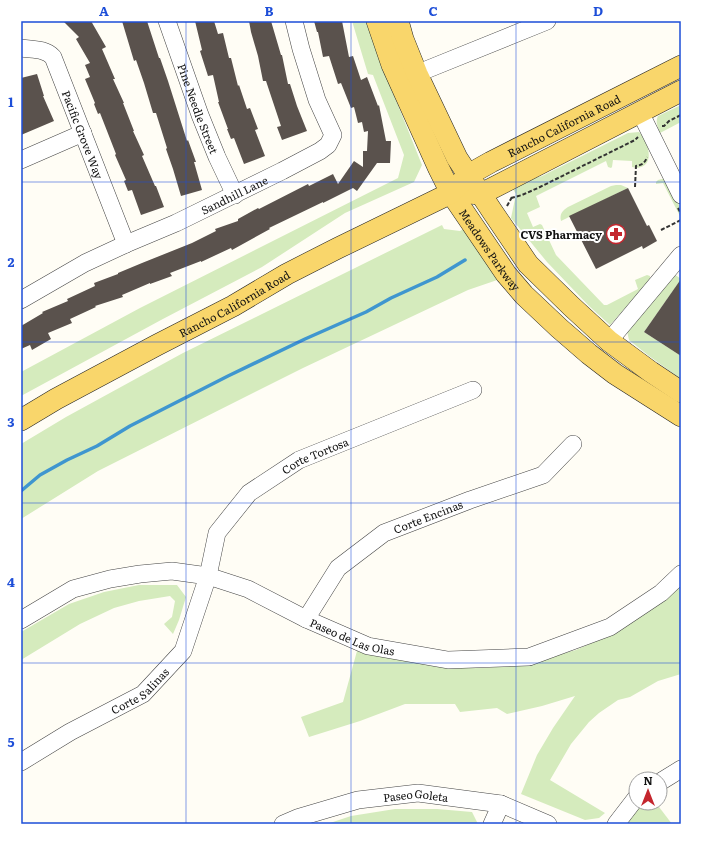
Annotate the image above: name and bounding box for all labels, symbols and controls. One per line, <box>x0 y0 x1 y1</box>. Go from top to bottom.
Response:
text: A <box>99 1 109 20</box>
text: B <box>265 1 274 20</box>
text: C <box>428 1 438 20</box>
text: D <box>593 1 603 20</box>
street label: Pine Needle Street <box>174 61 223 157</box>
street label: Pacific Grove Way <box>59 88 108 182</box>
street label: Rancho California Road <box>504 90 623 161</box>
text: 1 <box>8 92 14 111</box>
street label: Sandhill Lane <box>198 171 270 218</box>
street label: Meadows Parkway <box>456 205 525 294</box>
pharmacy icon: CVS Pharmacy <box>605 223 627 245</box>
place label: CVS Pharmacy <box>520 226 602 242</box>
text: 2 <box>8 252 15 271</box>
street label: Rancho California Road <box>176 266 293 341</box>
text: 3 <box>7 412 15 431</box>
street label: Corte Tortosa <box>278 433 351 477</box>
street label: Corte Encinas <box>391 496 465 537</box>
text: 4 <box>7 572 15 591</box>
street label: Paseo de Las Olas <box>308 614 396 659</box>
street label: Corte Salinas <box>108 664 172 717</box>
text: 5 <box>7 732 15 751</box>
north arrow <box>628 771 668 811</box>
text: N <box>643 772 653 788</box>
street label: Paseo Goleta <box>382 785 449 805</box>

